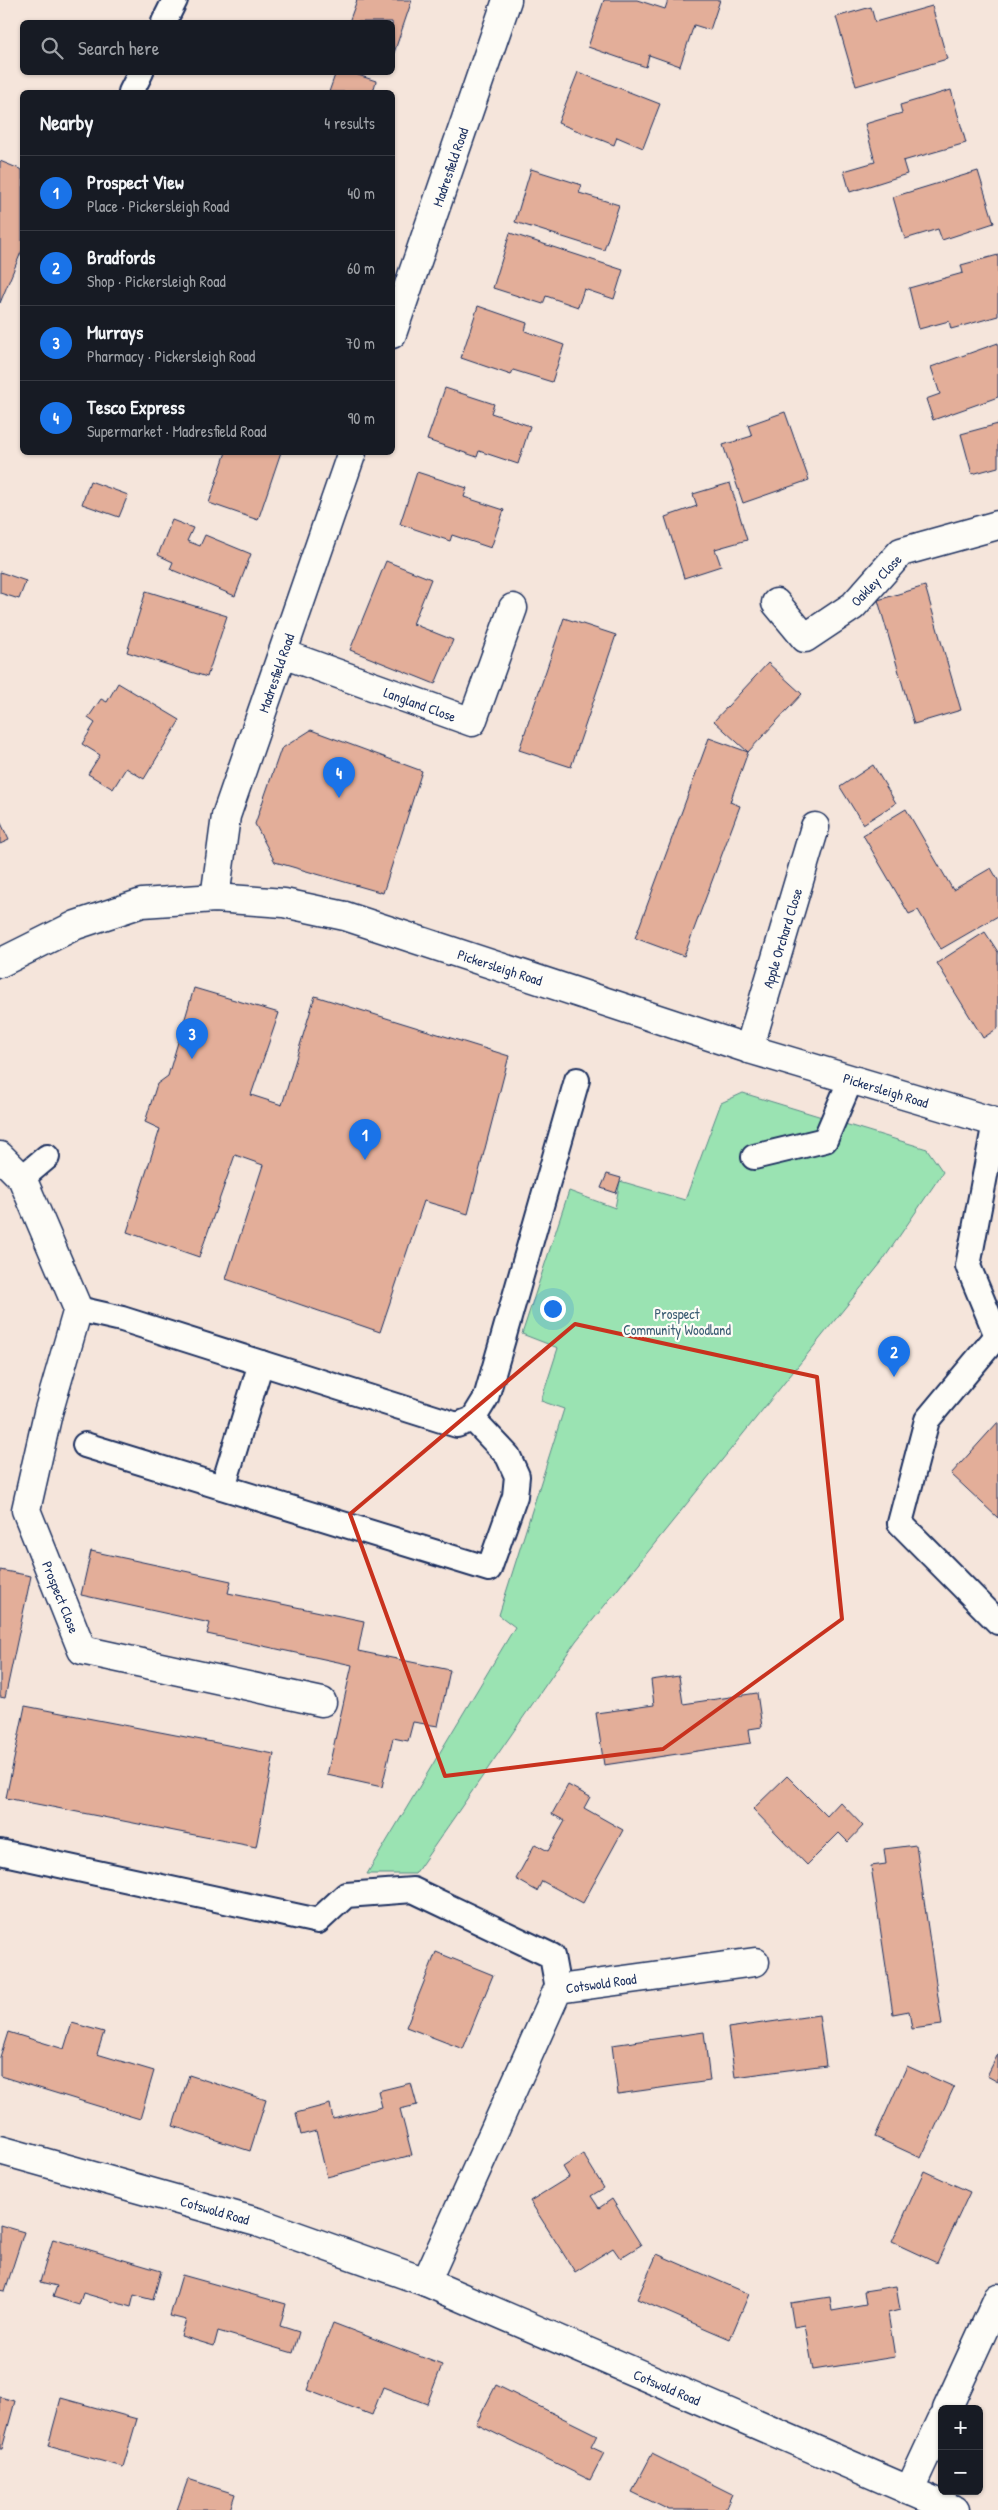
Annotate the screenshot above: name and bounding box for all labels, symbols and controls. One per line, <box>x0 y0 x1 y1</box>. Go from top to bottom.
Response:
search box <box>20 20 395 75</box>
icon: search <box>38 34 66 62</box>
text: Search here <box>78 35 159 61</box>
text: Nearby <box>40 108 93 137</box>
text: 4 results <box>324 112 375 134</box>
street label: Madresfield Road <box>428 125 473 209</box>
text: Prospect View <box>87 169 184 195</box>
text: 1 <box>53 182 59 204</box>
text: 40 m <box>347 182 375 204</box>
text: Place · Pickersleigh Road <box>87 195 229 217</box>
text: Bradfords <box>87 244 155 270</box>
text: 2 <box>52 257 60 279</box>
text: 60 m <box>347 257 375 279</box>
text: Shop · Pickersleigh Road <box>87 270 226 292</box>
text: Murrays <box>87 319 143 345</box>
text: 3 <box>52 332 60 354</box>
text: 70 m <box>345 332 375 354</box>
text: Pharmacy · Pickersleigh Road <box>87 345 255 367</box>
text: Tesco Express <box>87 394 185 420</box>
text: 4 <box>53 407 59 429</box>
text: 90 m <box>347 407 375 429</box>
text: Supermarket · Madresfield Road <box>87 420 266 442</box>
street label: Oakley Close <box>846 550 907 611</box>
street label: Madresfield Road <box>254 631 299 715</box>
street label: Langland Close <box>381 682 459 727</box>
pin: 4 <box>323 757 355 798</box>
street label: Apple Orchard Close <box>758 885 807 991</box>
street label: Pickersleigh Road <box>455 944 545 991</box>
pin: 3 <box>176 1018 208 1059</box>
street label: Pickersleigh Road <box>841 1068 931 1113</box>
pin: 1 <box>349 1119 381 1160</box>
your location <box>540 1296 566 1322</box>
park label: Prospect Community Woodland <box>623 1304 731 1340</box>
pin: 2 <box>878 1336 910 1377</box>
street label: Prospect Close <box>37 1558 84 1637</box>
street label: Cotswold Road <box>565 1969 638 1997</box>
street label: Cotswold Road <box>178 2191 252 2229</box>
street label: Cotswold Road <box>631 2364 704 2410</box>
map controls <box>938 2405 983 2495</box>
button: + <box>938 2405 983 2450</box>
button: − <box>938 2450 983 2495</box>

